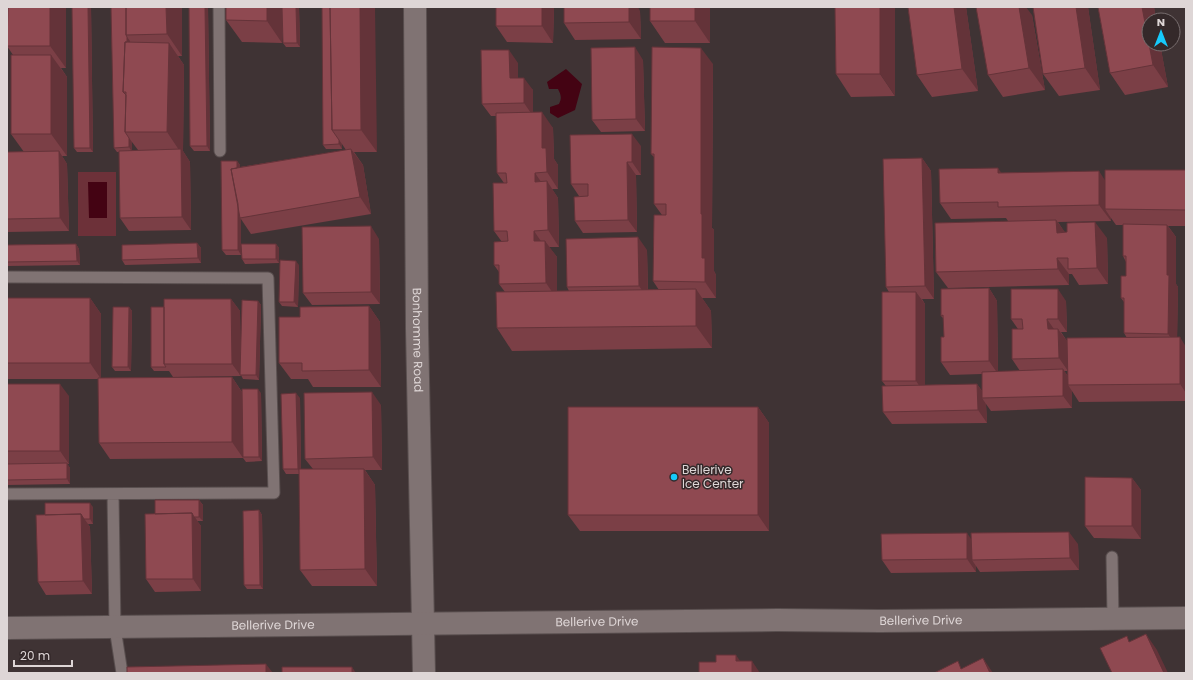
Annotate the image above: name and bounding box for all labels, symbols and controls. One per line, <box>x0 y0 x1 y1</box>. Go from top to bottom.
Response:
north arrow <box>1141 12 1181 52</box>
text: N <box>1157 14 1165 30</box>
street label: Bonhomme Road <box>409 288 427 393</box>
place label: Bellerive Ice Center <box>682 461 744 492</box>
marker: Bellerive Ice Center <box>669 472 679 482</box>
street label: Bellerive Drive <box>879 611 963 629</box>
street label: Bellerive Drive <box>555 612 639 630</box>
street label: Bellerive Drive <box>231 616 315 634</box>
scale bar <box>14 642 72 668</box>
text: 20 m <box>20 647 50 664</box>

